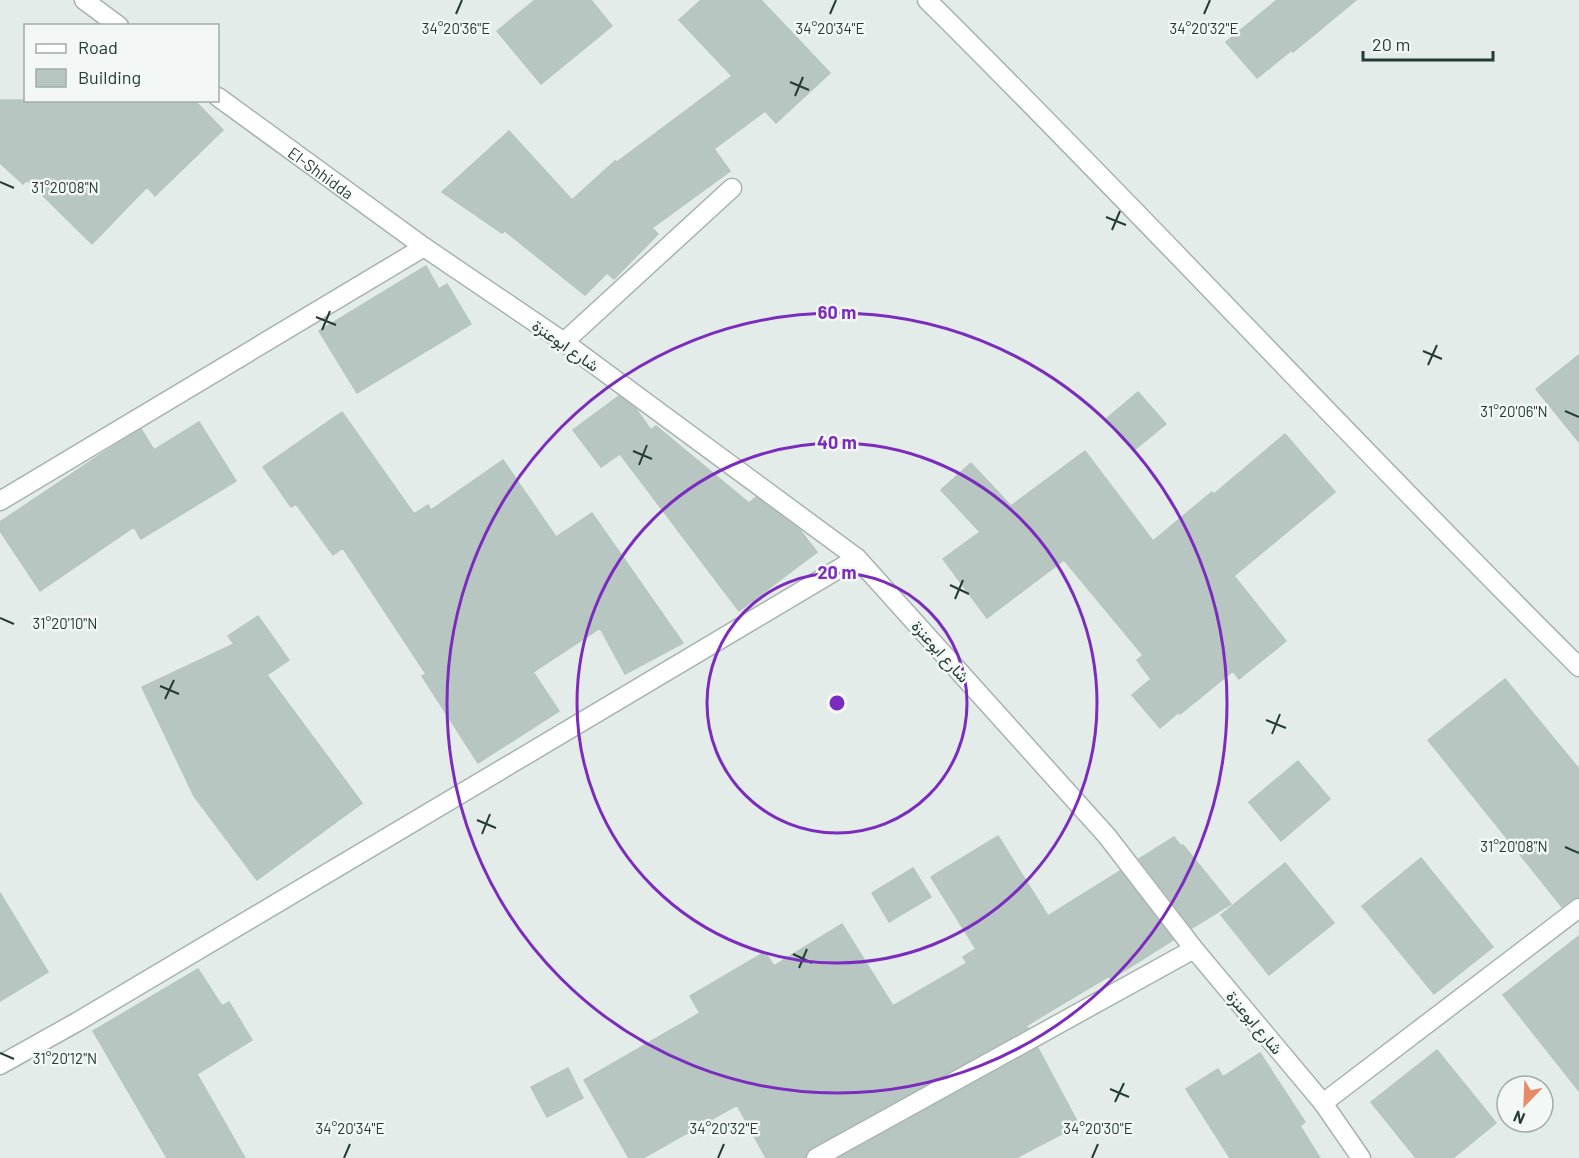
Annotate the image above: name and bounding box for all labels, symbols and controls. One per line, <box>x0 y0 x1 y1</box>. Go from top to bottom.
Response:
text: 34°20'36"E <box>422 19 490 37</box>
text: 34°20'34"E <box>796 19 865 37</box>
text: 34°20'32"E <box>1170 19 1239 37</box>
legend <box>24 24 219 102</box>
scale bar <box>1363 24 1494 62</box>
text: 20 m <box>1372 33 1410 55</box>
text: Road <box>78 36 118 58</box>
text: Building <box>78 66 141 88</box>
street label: El-Shhidda <box>285 142 358 202</box>
text: 31°20'08"N <box>31 178 99 196</box>
text: 60 m <box>818 301 856 323</box>
street label: شارع ابوعنزة <box>527 315 603 377</box>
text: 31°20'06"N <box>1480 402 1548 420</box>
text: 40 m <box>817 431 857 453</box>
text: 20 m <box>818 561 856 583</box>
text: 31°20'10"N <box>33 614 97 632</box>
street label: شارع ابوعنزة <box>906 616 974 688</box>
centre of rings <box>827 693 847 713</box>
text: 31°20'08"N <box>1480 837 1548 855</box>
street label: شارع ابوعنزة <box>1221 986 1287 1060</box>
text: 31°20'12"N <box>33 1049 97 1067</box>
north arrow <box>1495 1074 1555 1134</box>
text: N <box>1510 1107 1528 1129</box>
text: 34°20'34"E <box>316 1119 385 1137</box>
text: 34°20'32"E <box>690 1119 759 1137</box>
text: 34°20'30"E <box>1063 1119 1133 1137</box>

